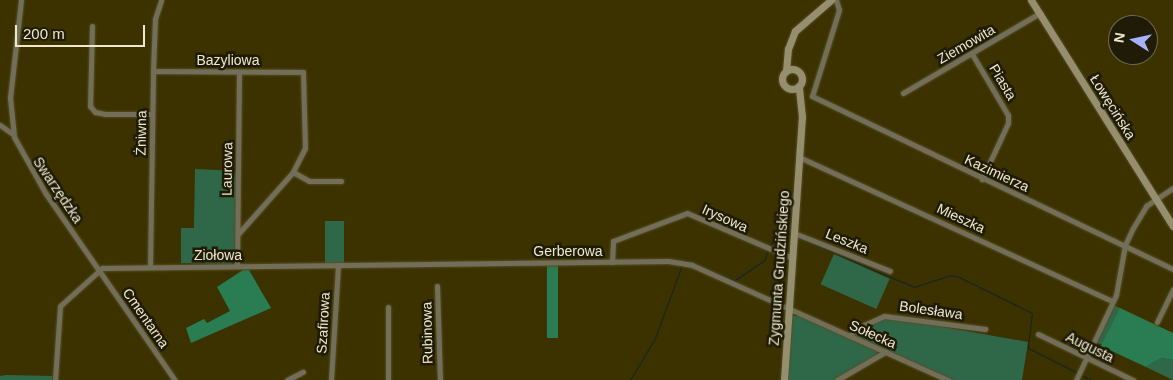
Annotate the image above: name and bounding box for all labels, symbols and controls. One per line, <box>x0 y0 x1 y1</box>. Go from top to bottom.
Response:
scale bar <box>18 15 148 47</box>
north arrow <box>1108 15 1158 65</box>
street label: Ziemowita <box>934 21 998 67</box>
text: 200 m <box>23 25 65 42</box>
text: N <box>1110 31 1128 44</box>
street label: Bazyliowa <box>196 52 260 68</box>
street label: Piasta <box>986 61 1020 103</box>
street label: Łowęcińska <box>1086 72 1140 142</box>
street label: Żniwna <box>132 110 150 156</box>
street label: Laurowa <box>218 142 236 196</box>
street label: Kazimierza <box>962 151 1032 195</box>
street label: Swarzędzka <box>30 154 86 226</box>
street label: Zygmunta Grudzińskiego <box>765 190 793 346</box>
street label: Mieszka <box>934 200 988 236</box>
street label: Irysowa <box>700 201 750 235</box>
street label: Leszka <box>823 225 871 257</box>
street label: Gerberowa <box>533 243 603 259</box>
street label: Ziołowa <box>194 247 242 263</box>
street label: Cmentarna <box>119 285 173 351</box>
street label: Szafirowa <box>313 292 333 354</box>
street label: Bolesława <box>898 297 964 323</box>
street label: Rubinowa <box>418 302 436 364</box>
street label: Sołecka <box>847 316 899 352</box>
street label: Augusta <box>1063 328 1117 366</box>

